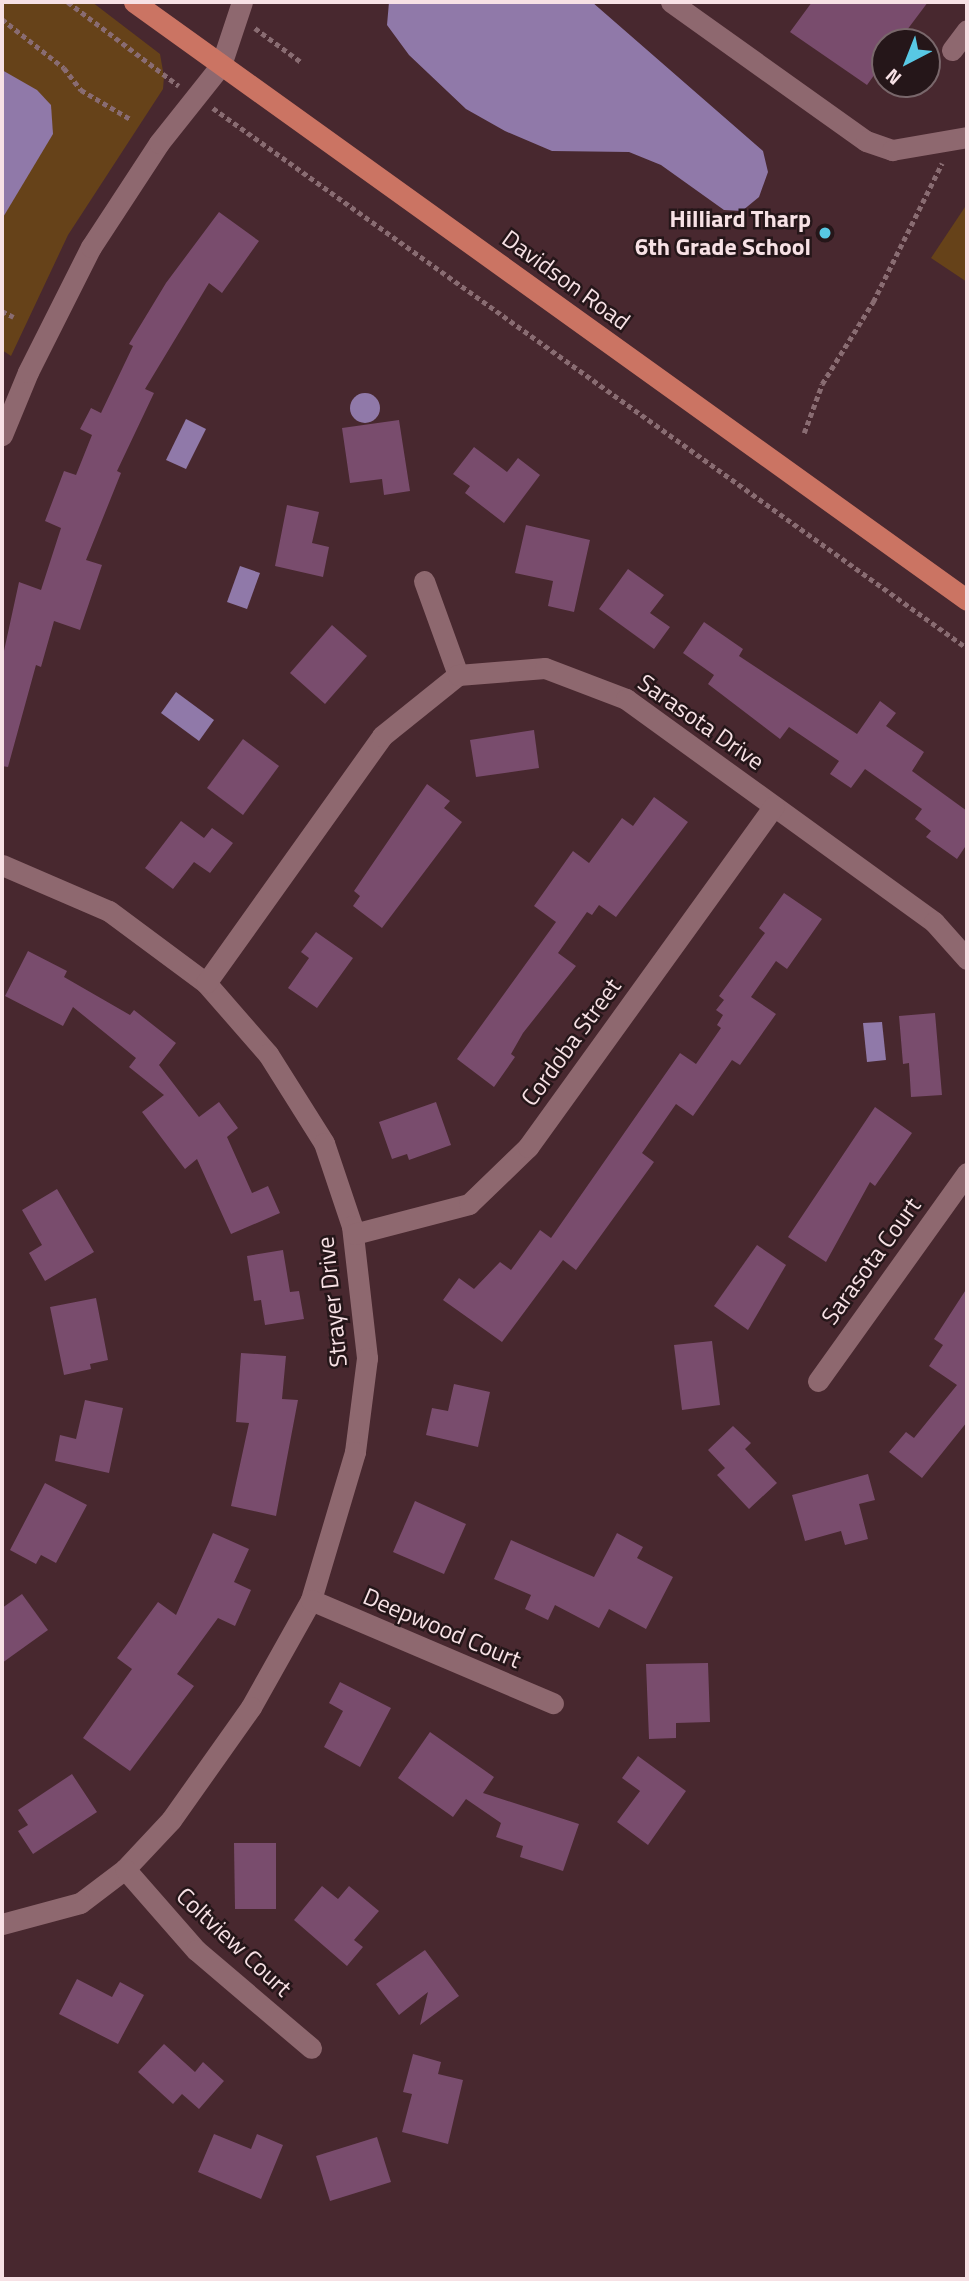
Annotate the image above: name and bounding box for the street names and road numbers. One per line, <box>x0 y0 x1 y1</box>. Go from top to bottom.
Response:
street label: Davidson Road <box>497 224 635 336</box>
street label: Sarasota Drive <box>632 668 770 776</box>
street label: Cordoba Street <box>515 973 627 1111</box>
street label: Sarasota Court <box>815 1192 927 1330</box>
street label: Strayer Drive <box>311 1235 353 1369</box>
street label: Deepwood Court <box>359 1582 525 1674</box>
street label: Coltview Court <box>171 1881 297 2003</box>

